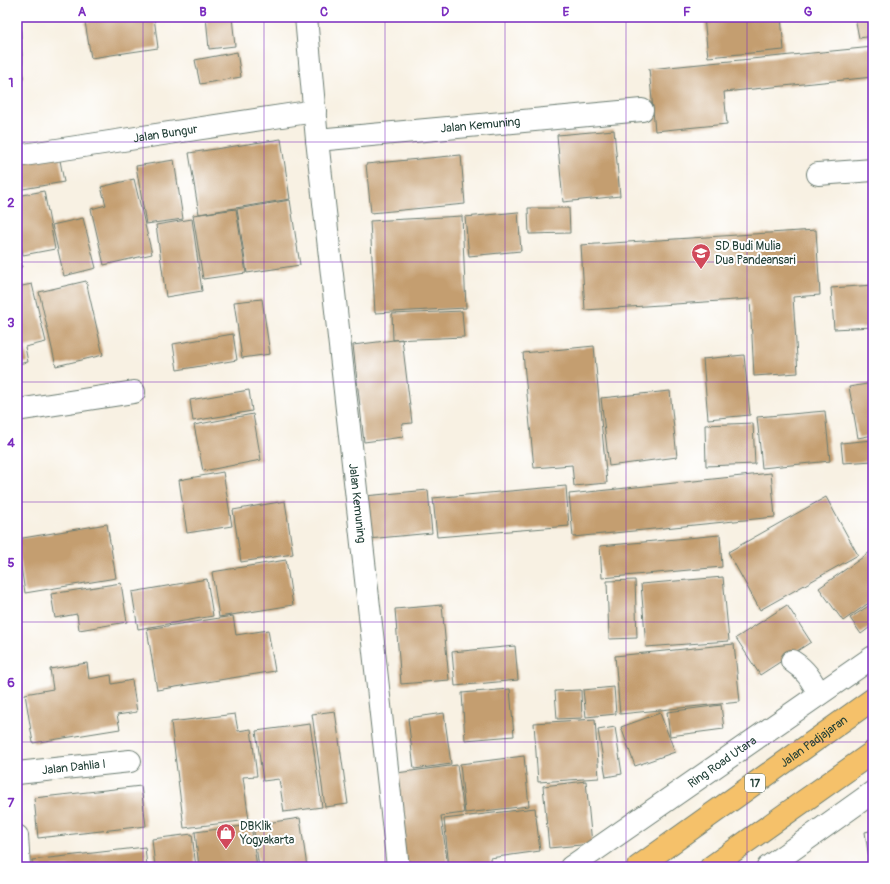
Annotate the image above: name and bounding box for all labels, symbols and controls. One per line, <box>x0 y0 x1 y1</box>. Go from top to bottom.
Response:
text: A <box>78 4 87 20</box>
text: B <box>199 4 207 20</box>
text: C <box>320 4 328 20</box>
text: D <box>441 4 449 20</box>
text: E <box>563 4 570 20</box>
text: F <box>683 4 691 20</box>
text: G <box>804 4 813 20</box>
text: 1 <box>8 75 14 91</box>
street label: Jalan Kemuning <box>440 114 521 136</box>
street label: Jalan Bungur <box>132 121 199 146</box>
text: 2 <box>7 195 15 211</box>
place label: SD Budi Mulia Dua Pandeansari <box>715 239 796 268</box>
school or university icon: SD Budi Mulia Dua Pandeansari <box>690 242 712 270</box>
text: 3 <box>7 315 15 331</box>
text: 4 <box>7 435 15 451</box>
street label: Jalan Kemuning <box>346 463 369 544</box>
text: 5 <box>7 555 15 571</box>
text: 6 <box>7 675 15 691</box>
street label: Jalan Padjajaran <box>777 712 851 771</box>
street label: Ring Road Utara <box>685 733 760 791</box>
street label: Jalan Dahlia I <box>41 756 106 778</box>
road number: 17 <box>745 774 765 792</box>
text: 7 <box>8 795 15 811</box>
place label: DBKlik Yogyakarta <box>239 819 295 848</box>
shop icon: DBKlik Yogyakarta <box>215 822 237 850</box>

